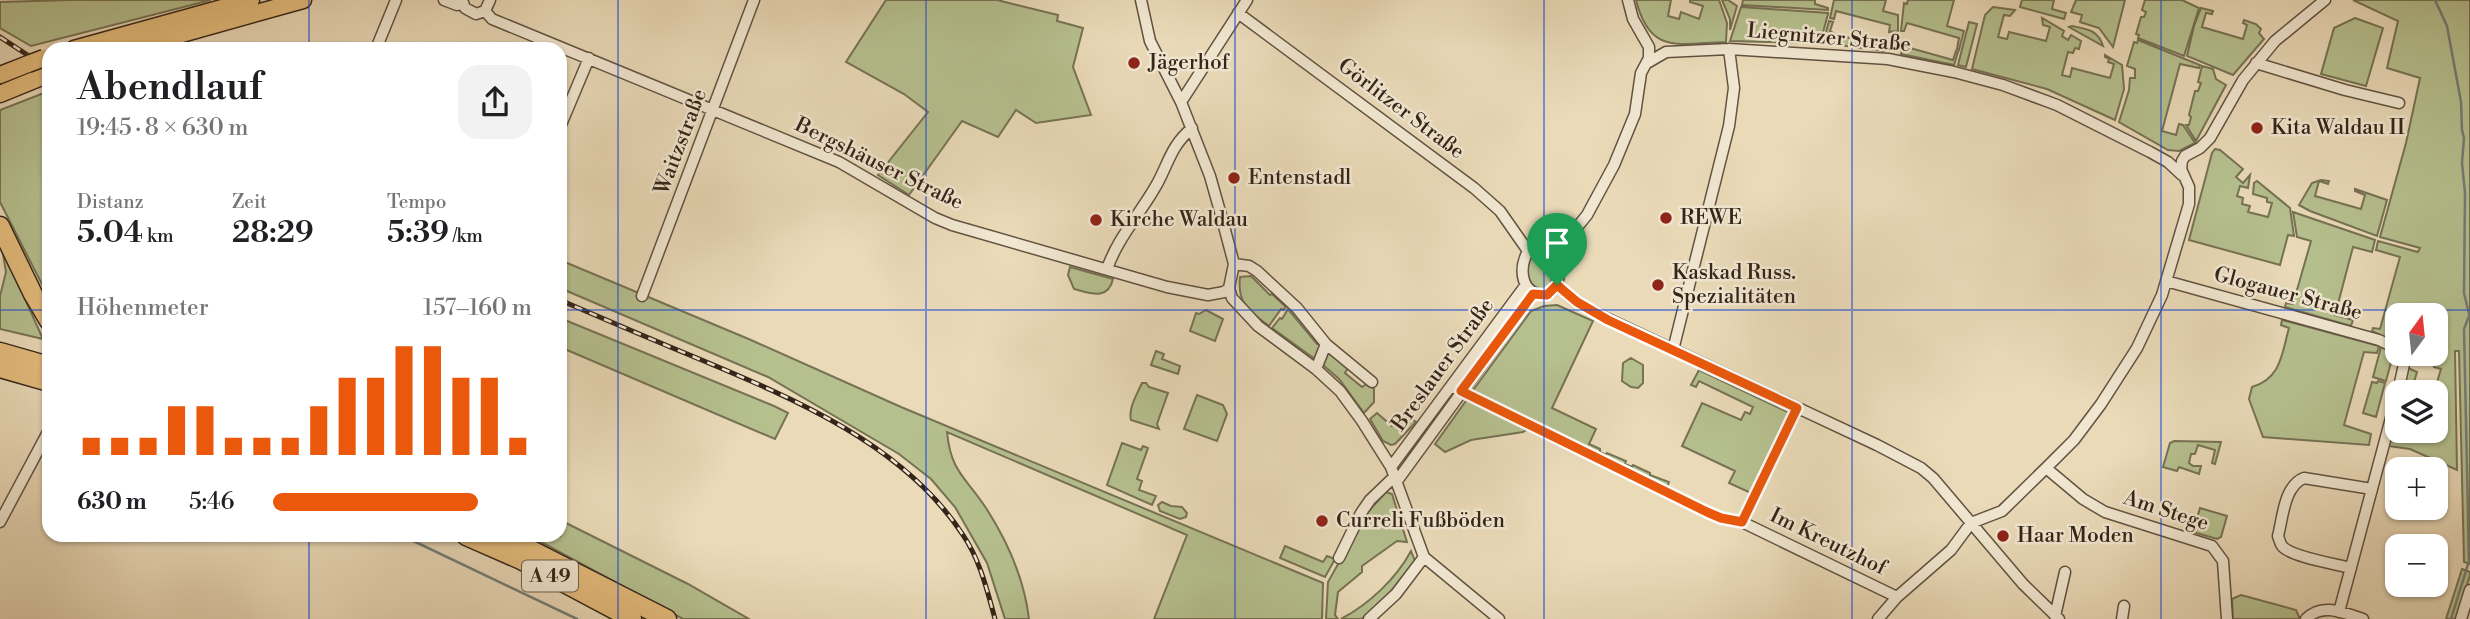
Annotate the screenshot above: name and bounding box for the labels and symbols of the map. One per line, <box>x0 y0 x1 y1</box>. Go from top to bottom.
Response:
street label: Liegnitzer Straße <box>1746 18 1912 58</box>
place label: Jägerhof <box>1147 50 1230 76</box>
street label: Görlitzer Straße <box>1333 53 1469 165</box>
marker: Jägerhof <box>1126 55 1142 71</box>
street label: Waitzstraße <box>649 85 713 200</box>
street label: Bergshäuser Straße <box>790 112 967 216</box>
place label: Kita Waldau II <box>2271 115 2405 141</box>
marker: Kita Waldau II <box>2249 120 2265 136</box>
place label: Entenstadl <box>1248 165 1351 191</box>
marker: Entenstadl <box>1226 170 1242 186</box>
place label: REWE <box>1680 205 1742 231</box>
place label: Kirche Waldau <box>1110 207 1248 233</box>
marker: REWE <box>1658 210 1674 226</box>
marker: Kirche Waldau <box>1088 212 1104 228</box>
pin <box>1527 213 1587 285</box>
place label: Kaskad Russ. Spezialitäten <box>1672 260 1797 310</box>
street label: Glogauer Straße <box>2211 262 2365 326</box>
marker: Kaskad Russ. Spezialitäten <box>1650 277 1666 293</box>
street label: Breslauer Straße <box>1386 294 1500 437</box>
north arrow <box>2385 303 2448 366</box>
street label: Am Stege <box>2119 485 2212 537</box>
street label: Im Kreutzhof <box>1765 503 1892 582</box>
place label: Curreli Fußböden <box>1336 508 1506 534</box>
marker: Curreli Fußböden <box>1314 513 1330 529</box>
place label: Haar Moden <box>2017 523 2134 549</box>
marker: Haar Moden <box>1995 528 2011 544</box>
road number: A 49 <box>522 561 578 592</box>

